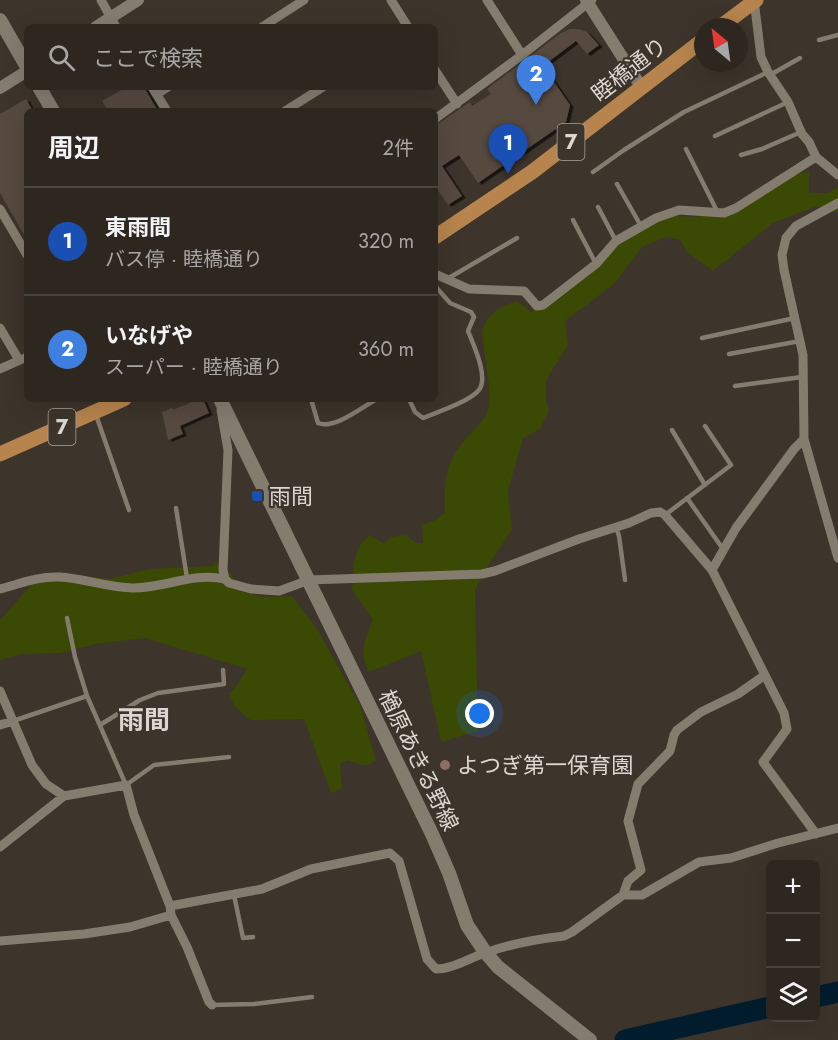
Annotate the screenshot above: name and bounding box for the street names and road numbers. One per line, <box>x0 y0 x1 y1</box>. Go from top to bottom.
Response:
street label: 睦橋通り <box>584 29 674 109</box>
road number: 7 <box>558 124 584 160</box>
road number: 7 <box>48 409 76 445</box>
street label: 楢原あきる野線 <box>371 684 467 836</box>

